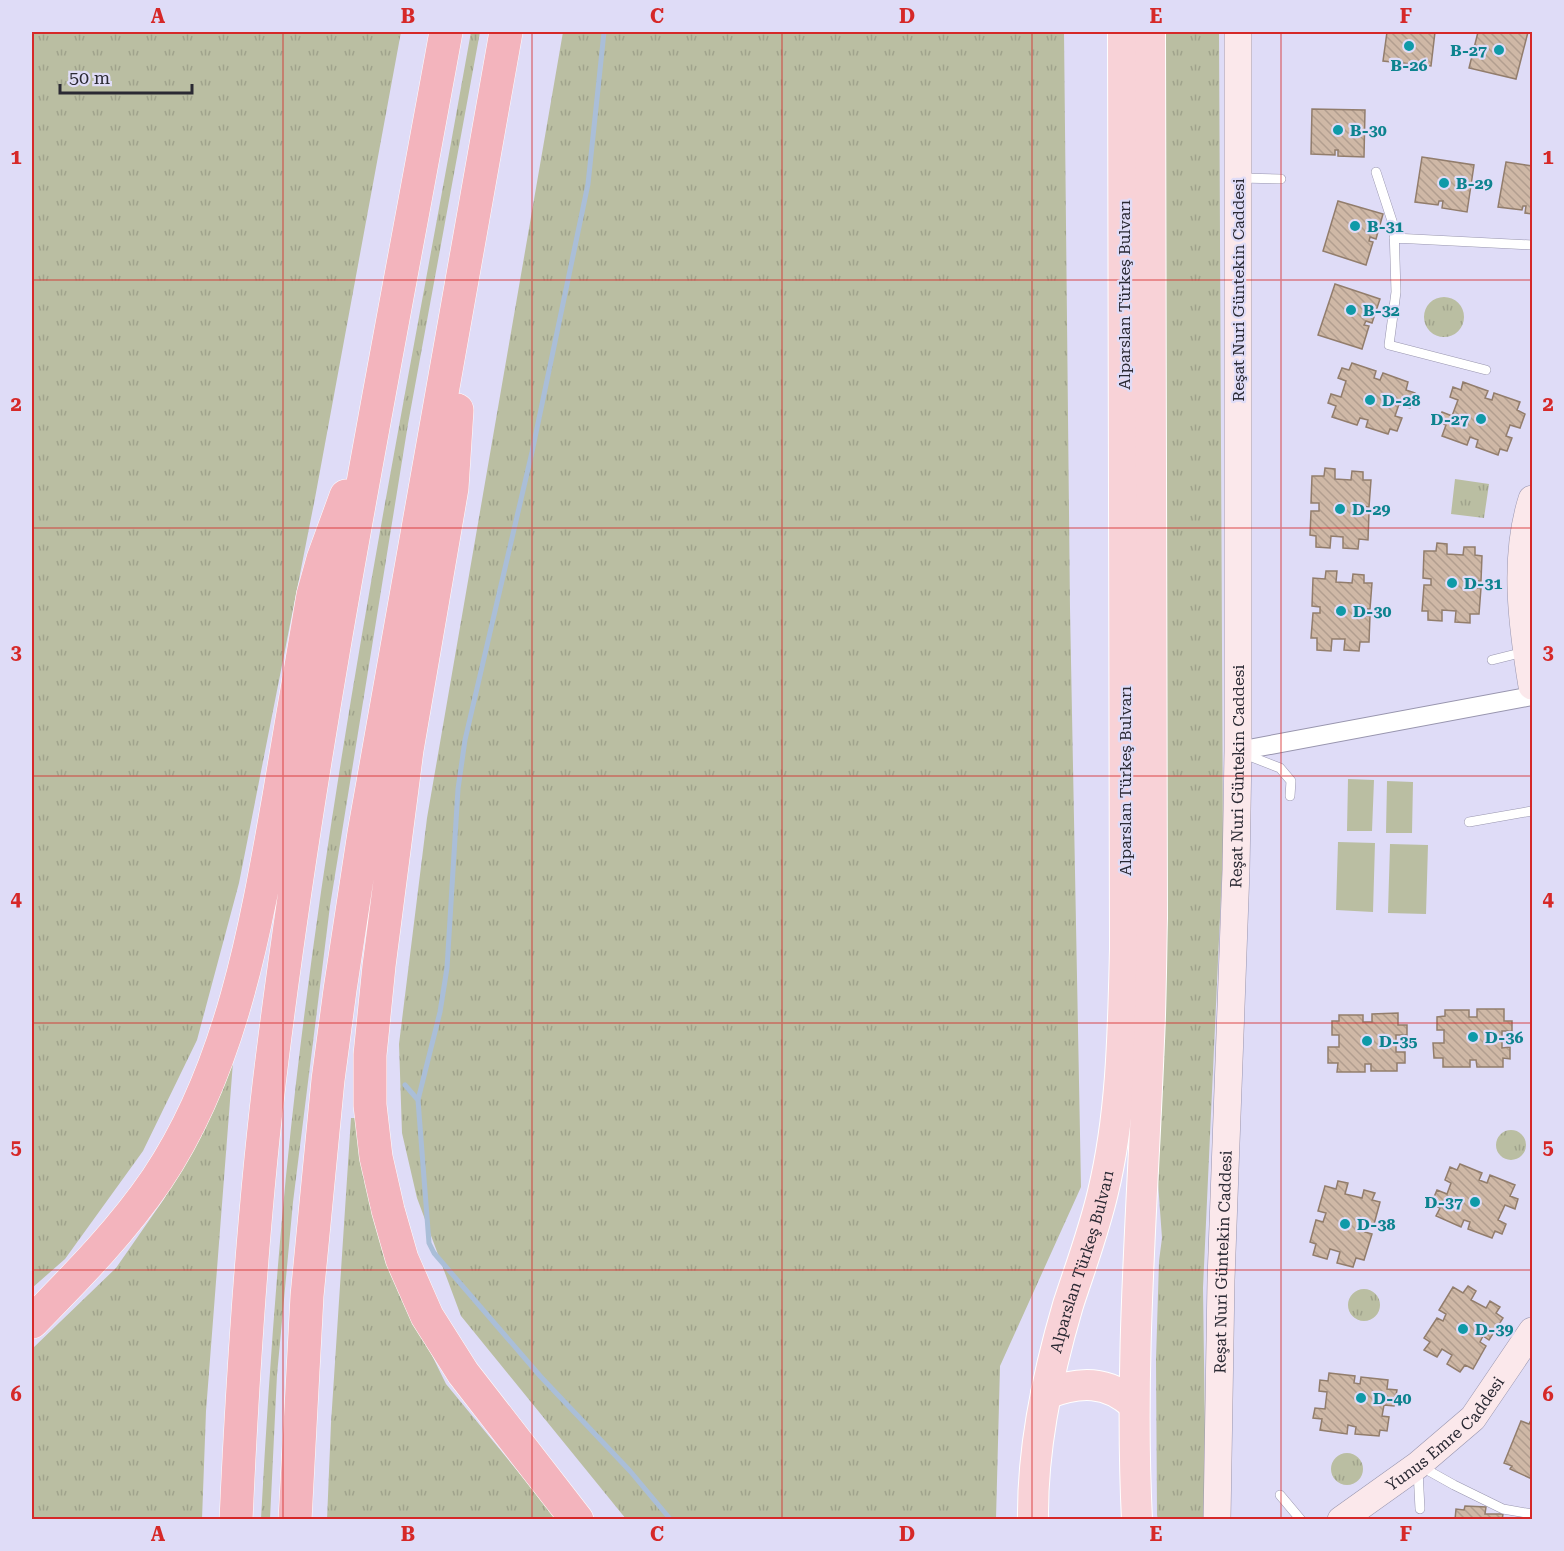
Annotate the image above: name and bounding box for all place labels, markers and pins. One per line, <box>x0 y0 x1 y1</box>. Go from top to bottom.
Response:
marker: B-26 <box>1402 39 1416 53</box>
place label: B-27 <box>1450 41 1487 60</box>
marker: B-27 <box>1492 43 1506 57</box>
place label: B-26 <box>1391 56 1427 75</box>
place label: B-30 <box>1350 121 1387 140</box>
marker: B-30 <box>1331 123 1345 137</box>
place label: B-29 <box>1456 174 1493 193</box>
marker: B-29 <box>1437 176 1451 190</box>
place label: B-31 <box>1367 217 1404 236</box>
marker: B-31 <box>1348 219 1362 233</box>
place label: B-32 <box>1363 301 1400 320</box>
marker: B-32 <box>1344 303 1358 317</box>
place label: D-28 <box>1382 391 1420 410</box>
marker: D-28 <box>1363 393 1377 407</box>
place label: D-27 <box>1431 410 1469 429</box>
marker: D-27 <box>1474 412 1488 426</box>
place label: D-29 <box>1352 500 1390 519</box>
marker: D-29 <box>1333 502 1347 516</box>
place label: D-31 <box>1464 574 1502 593</box>
marker: D-31 <box>1445 576 1459 590</box>
place label: D-30 <box>1353 602 1391 621</box>
marker: D-30 <box>1334 604 1348 618</box>
place label: D-36 <box>1485 1028 1523 1047</box>
marker: D-36 <box>1466 1030 1480 1044</box>
place label: D-35 <box>1379 1032 1417 1051</box>
marker: D-35 <box>1360 1034 1374 1048</box>
place label: D-37 <box>1425 1193 1463 1212</box>
marker: D-37 <box>1468 1195 1482 1209</box>
place label: D-38 <box>1357 1215 1395 1234</box>
marker: D-38 <box>1338 1217 1352 1231</box>
place label: D-39 <box>1475 1320 1513 1339</box>
marker: D-39 <box>1456 1322 1470 1336</box>
place label: D-40 <box>1373 1389 1411 1408</box>
marker: D-40 <box>1354 1391 1368 1405</box>

